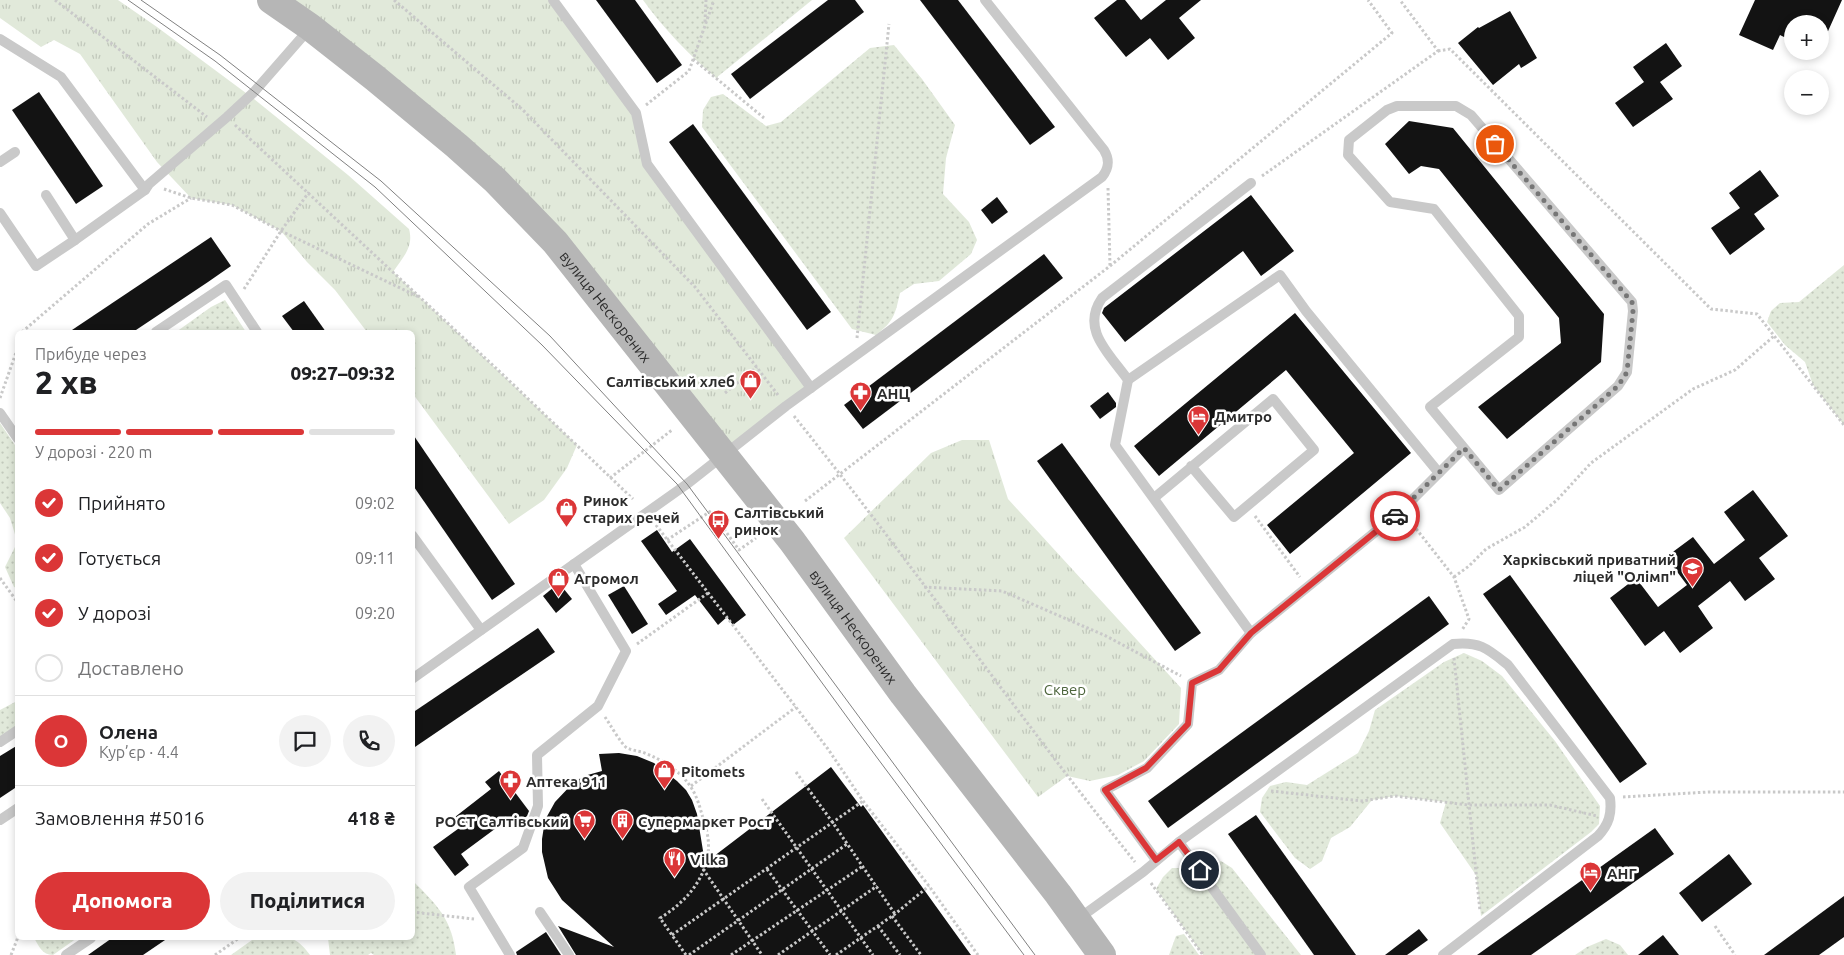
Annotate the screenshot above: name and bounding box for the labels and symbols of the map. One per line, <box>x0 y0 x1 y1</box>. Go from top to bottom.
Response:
pin <box>1474 123 1516 165</box>
street label: вулиця Нескорених <box>557 247 656 366</box>
shop icon: Салтівський хлеб <box>739 369 763 400</box>
place label: Салтівський хлеб <box>606 373 735 390</box>
pharmacy icon: АНЦ <box>849 381 873 412</box>
place label: АНЦ <box>877 385 910 402</box>
hotel icon: Дмитро <box>1186 404 1210 435</box>
place label: Дмитро <box>1214 408 1272 425</box>
courier <box>1370 491 1420 541</box>
place label: Ринок старих речей <box>583 492 680 526</box>
shop icon: Ринок старих речей <box>555 497 579 528</box>
place label: Салтівський ринок <box>734 504 824 538</box>
bus stop icon: Салтівський ринок <box>706 509 730 540</box>
place label: Харківський приватний ліцей "Олімп" <box>1503 551 1676 585</box>
school or university icon: Харківський приватний ліцей "Олімп" <box>1680 556 1704 587</box>
shop icon: Агромол <box>546 566 570 597</box>
street label: вулиця Нескорених <box>807 566 901 687</box>
place label: Агромол <box>574 570 639 587</box>
park label: Сквер <box>1044 681 1086 698</box>
shop icon: Pitomets <box>653 759 677 790</box>
place label: Pitomets <box>681 763 745 780</box>
pharmacy icon: Аптека 911 <box>498 769 522 800</box>
place label: Аптека 911 <box>526 773 607 790</box>
supermarket icon: РОСТ Салтівський <box>573 809 597 840</box>
building icon: Супермаркет Рост <box>610 809 634 840</box>
place label: РОСТ Салтівський <box>435 813 569 830</box>
place label: Супермаркет Рост <box>638 813 772 830</box>
restaurant icon: Vilka <box>662 847 686 878</box>
pin <box>1179 849 1221 891</box>
place label: Vilka <box>690 851 726 868</box>
hotel icon: АНГ <box>1579 861 1603 892</box>
place label: АНГ <box>1607 865 1637 882</box>

